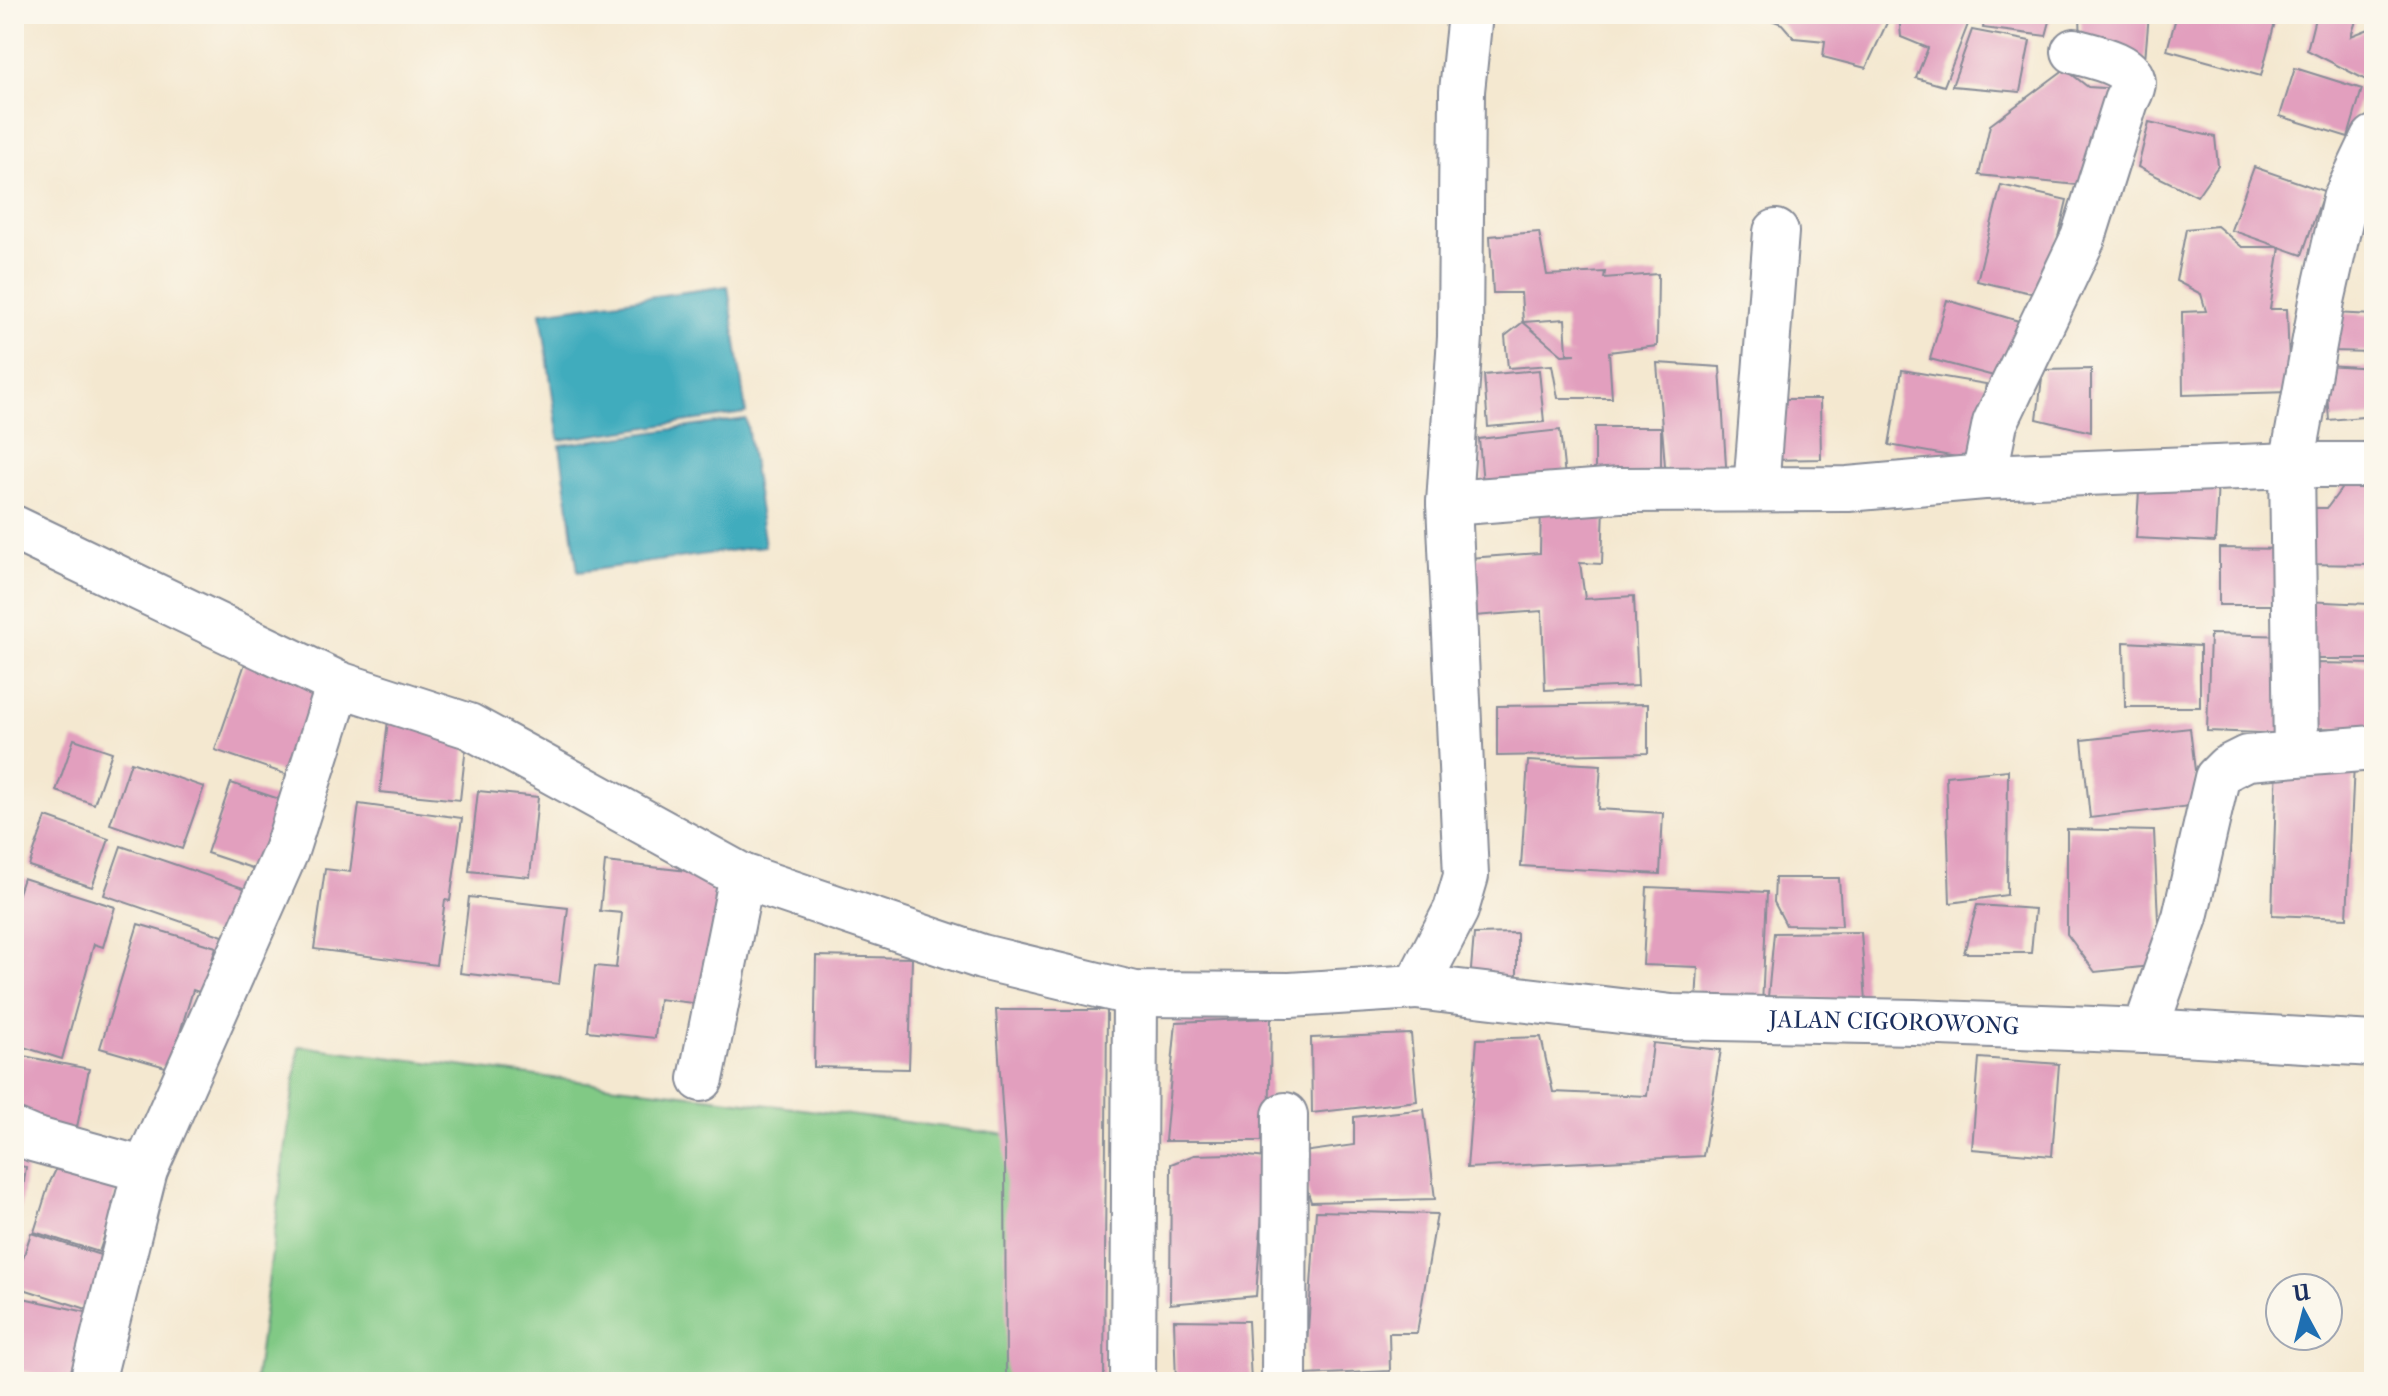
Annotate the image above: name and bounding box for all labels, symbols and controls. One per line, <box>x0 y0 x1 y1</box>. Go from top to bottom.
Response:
street label: JALAN CIGOROWONG <box>1766 1005 2020 1040</box>
north arrow <box>2264 1272 2344 1352</box>
text: U <box>2291 1279 2313 1307</box>

